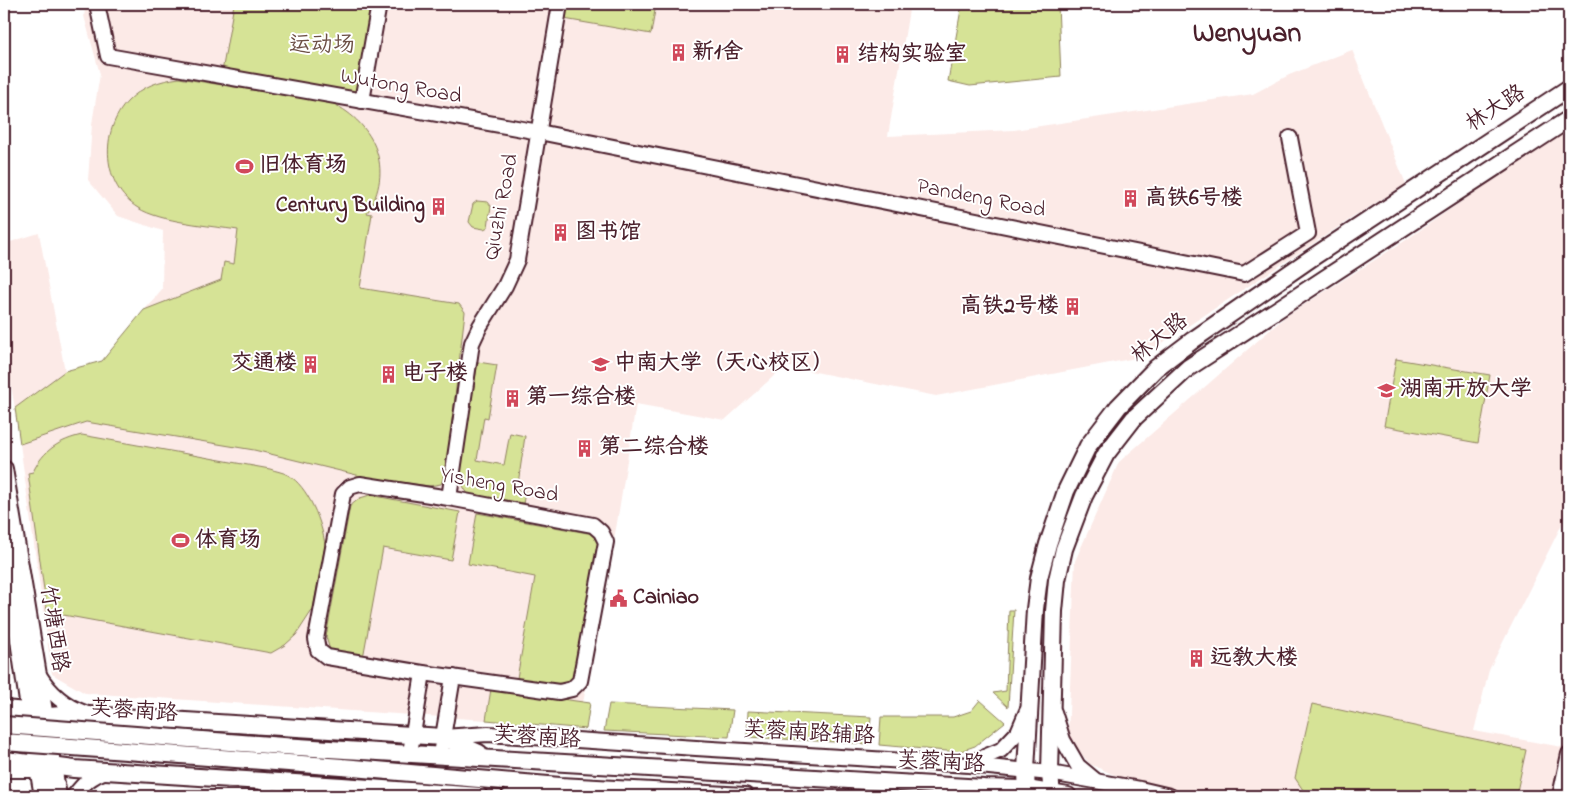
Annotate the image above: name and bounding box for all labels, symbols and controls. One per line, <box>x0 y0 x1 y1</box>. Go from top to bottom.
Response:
district label: Wenyuan <box>1193 14 1301 55</box>
park label: 运动场 <box>289 30 355 62</box>
place label: 新1舍 <box>692 37 743 69</box>
place label: 结构实验室 <box>857 39 967 71</box>
building icon: 新1舍 <box>668 43 688 63</box>
building icon: 结构实验室 <box>833 45 853 65</box>
street label: Wutong Road <box>338 61 464 114</box>
street label: 林大路 <box>1460 78 1532 140</box>
place label: 旧体育场 <box>259 150 347 182</box>
street label: Qiuzhi Road <box>476 151 528 263</box>
sports icon: 旧体育场 <box>235 156 255 176</box>
street label: Pandeng Road <box>914 171 1048 228</box>
place label: 高铁6号楼 <box>1145 183 1243 215</box>
building icon: 高铁6号楼 <box>1121 189 1141 209</box>
place label: Century Building <box>276 190 425 223</box>
building icon: Century Building <box>429 196 449 216</box>
place label: 图书馆 <box>575 217 641 249</box>
building icon: 图书馆 <box>551 223 571 243</box>
place label: 高铁2号楼 <box>960 291 1059 323</box>
building icon: 高铁2号楼 <box>1063 297 1083 317</box>
street label: 林大路 <box>1124 306 1196 372</box>
place label: 交通楼 <box>231 348 297 380</box>
place label: 中南大学（天心校区） <box>614 348 834 380</box>
building icon: 交通楼 <box>301 354 321 374</box>
school or university icon: 中南大学（天心校区） <box>590 354 610 374</box>
place label: 电子楼 <box>402 358 468 390</box>
building icon: 电子楼 <box>378 364 398 384</box>
place label: 湖南开放大学 <box>1400 374 1532 406</box>
school or university icon: 湖南开放大学 <box>1376 380 1396 400</box>
place label: 第一综合楼 <box>526 382 636 414</box>
building icon: 第一综合楼 <box>502 388 522 408</box>
place label: 第二综合楼 <box>599 432 709 464</box>
building icon: 第二综合楼 <box>575 438 595 458</box>
street label: Yisheng Road <box>437 460 561 513</box>
place label: 体育场 <box>195 525 261 557</box>
sports icon: 体育场 <box>171 531 191 551</box>
place label: Cainiao <box>633 582 699 614</box>
street label: 竹塘西路 <box>30 583 76 675</box>
public building icon: Cainiao <box>609 588 629 608</box>
place label: 远教大楼 <box>1210 643 1298 675</box>
building icon: 远教大楼 <box>1186 649 1206 669</box>
street label: 芙蓉南路 <box>89 693 179 731</box>
street label: 芙蓉南路辅路 <box>742 715 876 753</box>
street label: 芙蓉南路 <box>492 719 582 757</box>
street label: 芙蓉南路 <box>896 745 986 781</box>

